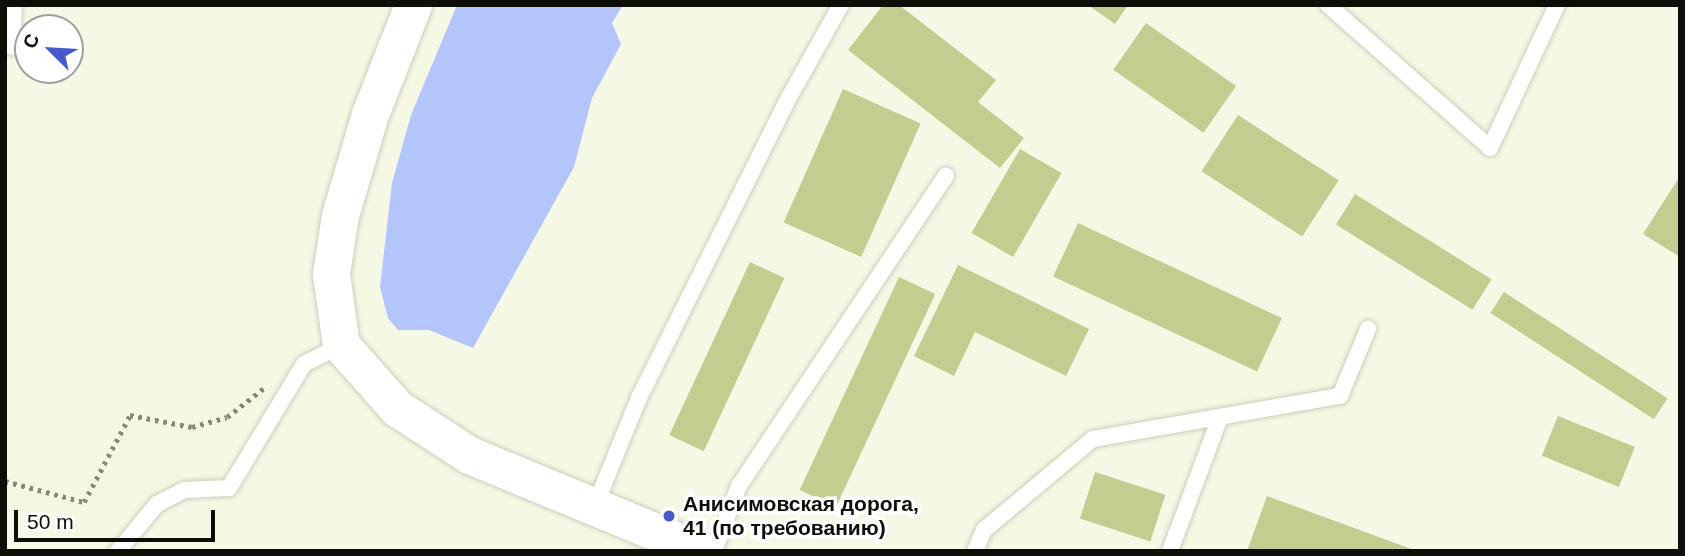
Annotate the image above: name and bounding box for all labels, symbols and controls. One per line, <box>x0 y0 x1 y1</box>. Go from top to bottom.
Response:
north arrow <box>14 14 84 84</box>
text: С <box>19 31 44 52</box>
place label: Анисимовская дорога, 41 (по требованию) <box>683 491 919 541</box>
scale bar <box>18 496 219 540</box>
marker: Анисимовская дорога, 41 (по требованию) <box>661 508 677 524</box>
text: 50 m <box>27 510 74 533</box>

